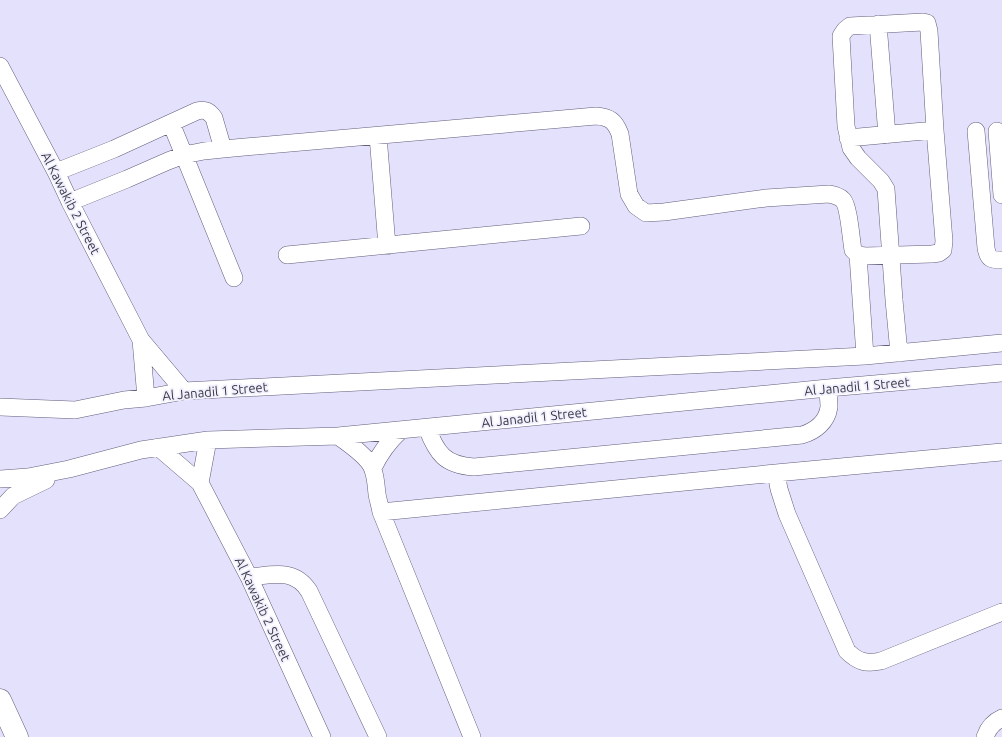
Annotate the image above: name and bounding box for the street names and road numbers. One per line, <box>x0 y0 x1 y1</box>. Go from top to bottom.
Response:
street label: Al Kawakib 2 Street <box>39 149 103 257</box>
street label: Al Janadil 1 Street <box>804 374 910 398</box>
street label: Al Janadil 1 Street <box>162 379 268 403</box>
street label: Al Janadil 1 Street <box>481 405 587 429</box>
street label: Al Kawakib 2 Street <box>233 555 293 663</box>

